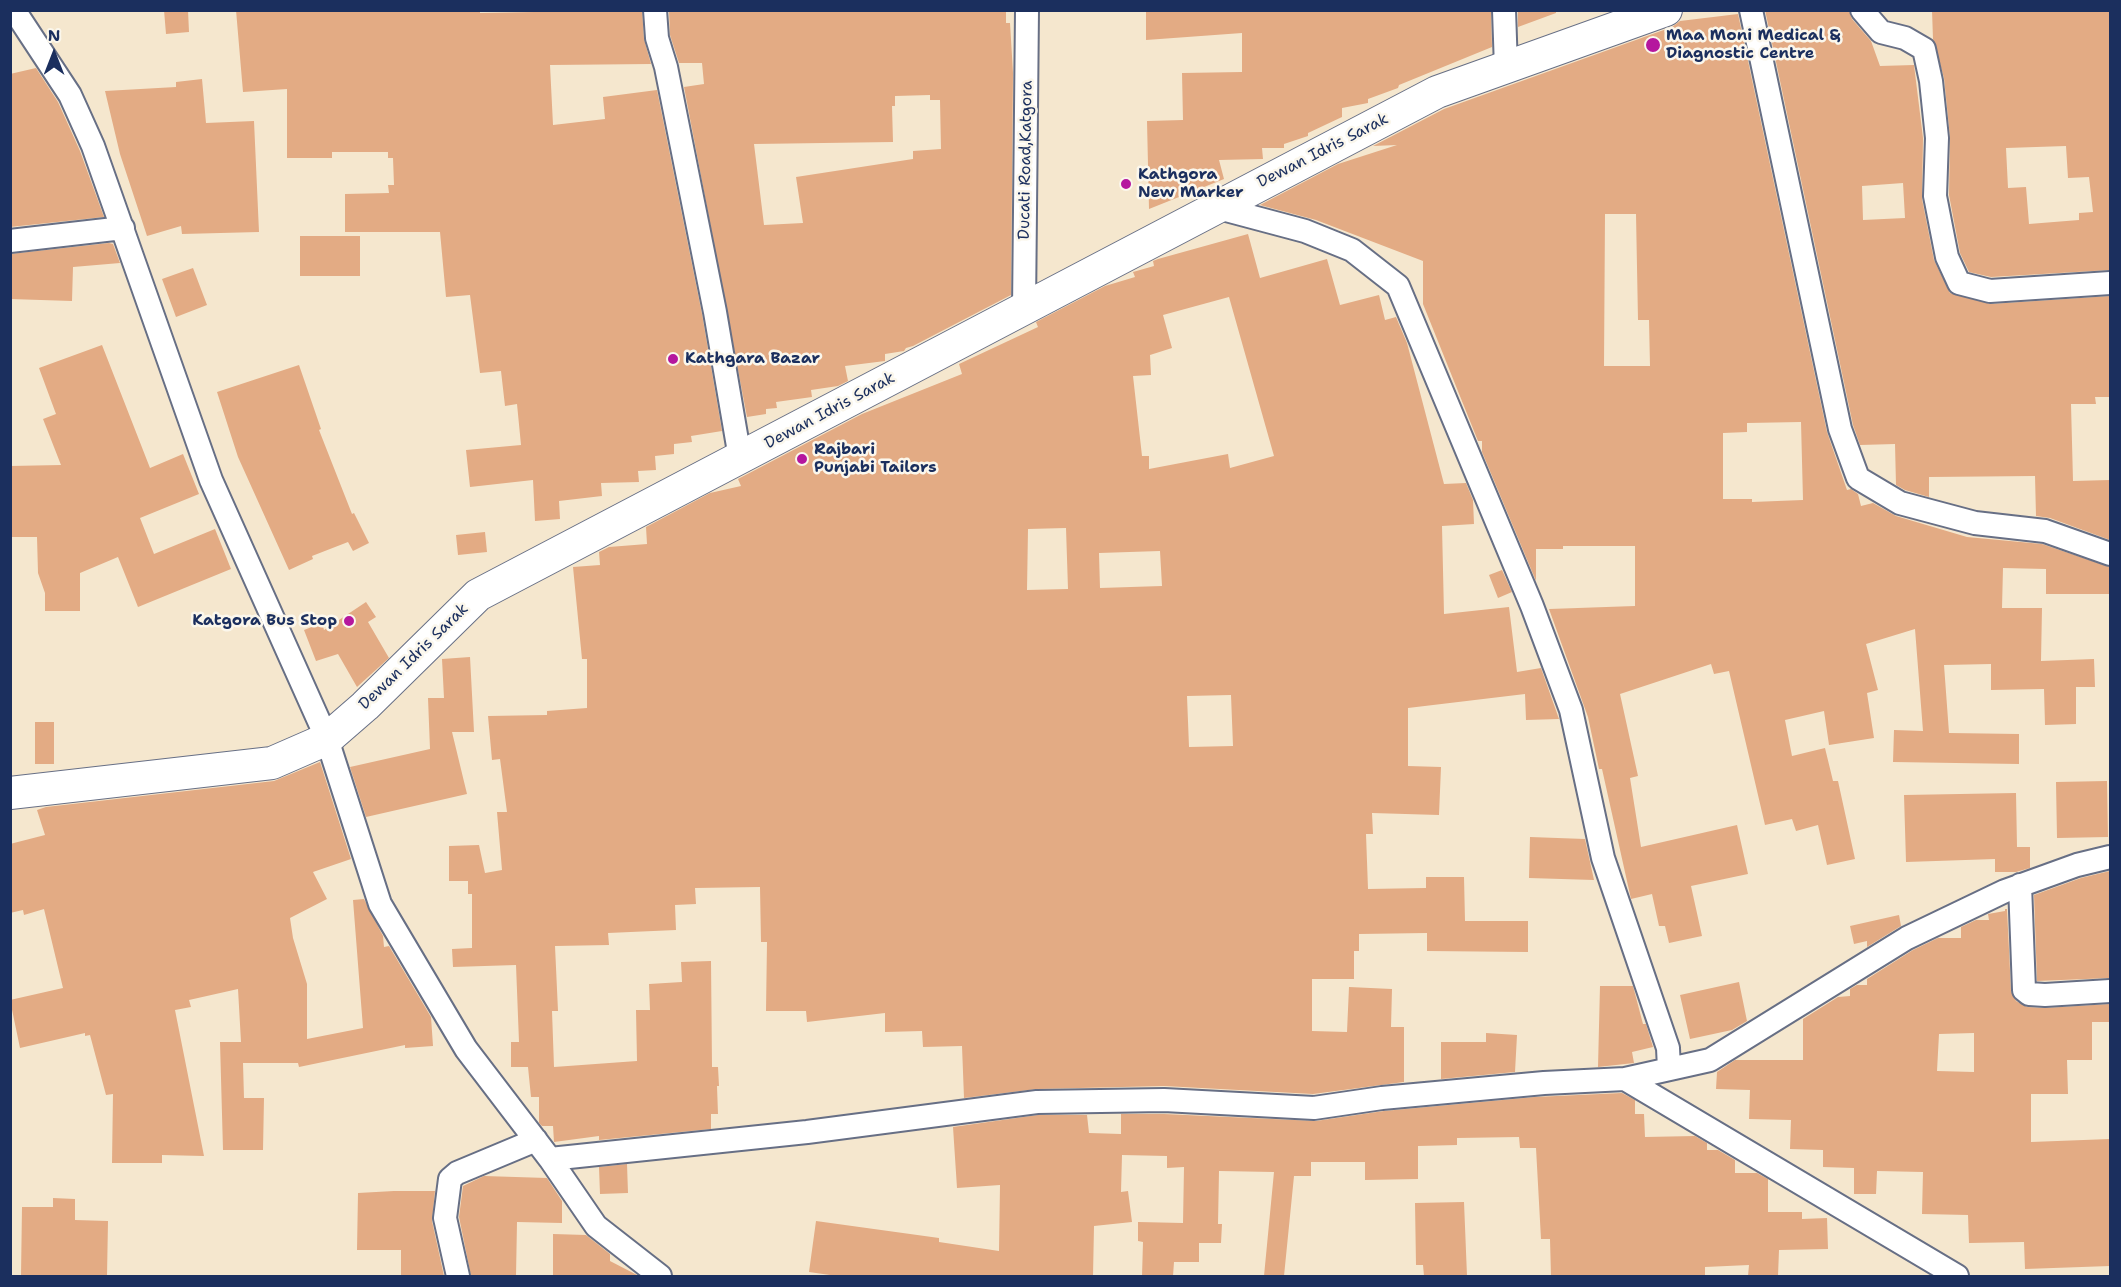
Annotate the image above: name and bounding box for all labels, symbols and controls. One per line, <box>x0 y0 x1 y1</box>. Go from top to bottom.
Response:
north arrow <box>24 24 84 84</box>
text: N <box>48 25 60 46</box>
place label: Maa Moni Medical & Diagnostic Centre <box>1666 26 1841 64</box>
marker: Maa Moni Medical & Diagnostic Centre <box>1644 36 1662 54</box>
street label: Ducati Road,Katgora <box>1015 80 1037 240</box>
street label: Dewan Idris Sarak <box>1254 110 1392 192</box>
place label: Kathgora New Marker <box>1138 165 1244 203</box>
marker: Kathgora New Marker <box>1119 177 1133 191</box>
place label: Kathgara Bazar <box>685 349 820 369</box>
marker: Kathgara Bazar <box>666 352 680 366</box>
street label: Dewan Idris Sarak <box>762 369 898 453</box>
place label: Rajbari Punjabi Tailors <box>814 440 937 478</box>
marker: Rajbari Punjabi Tailors <box>795 452 809 466</box>
street label: Dewan Idris Sarak <box>355 600 473 714</box>
place label: Katgora Bus Stop <box>192 611 337 631</box>
marker: Katgora Bus Stop <box>342 614 356 628</box>

